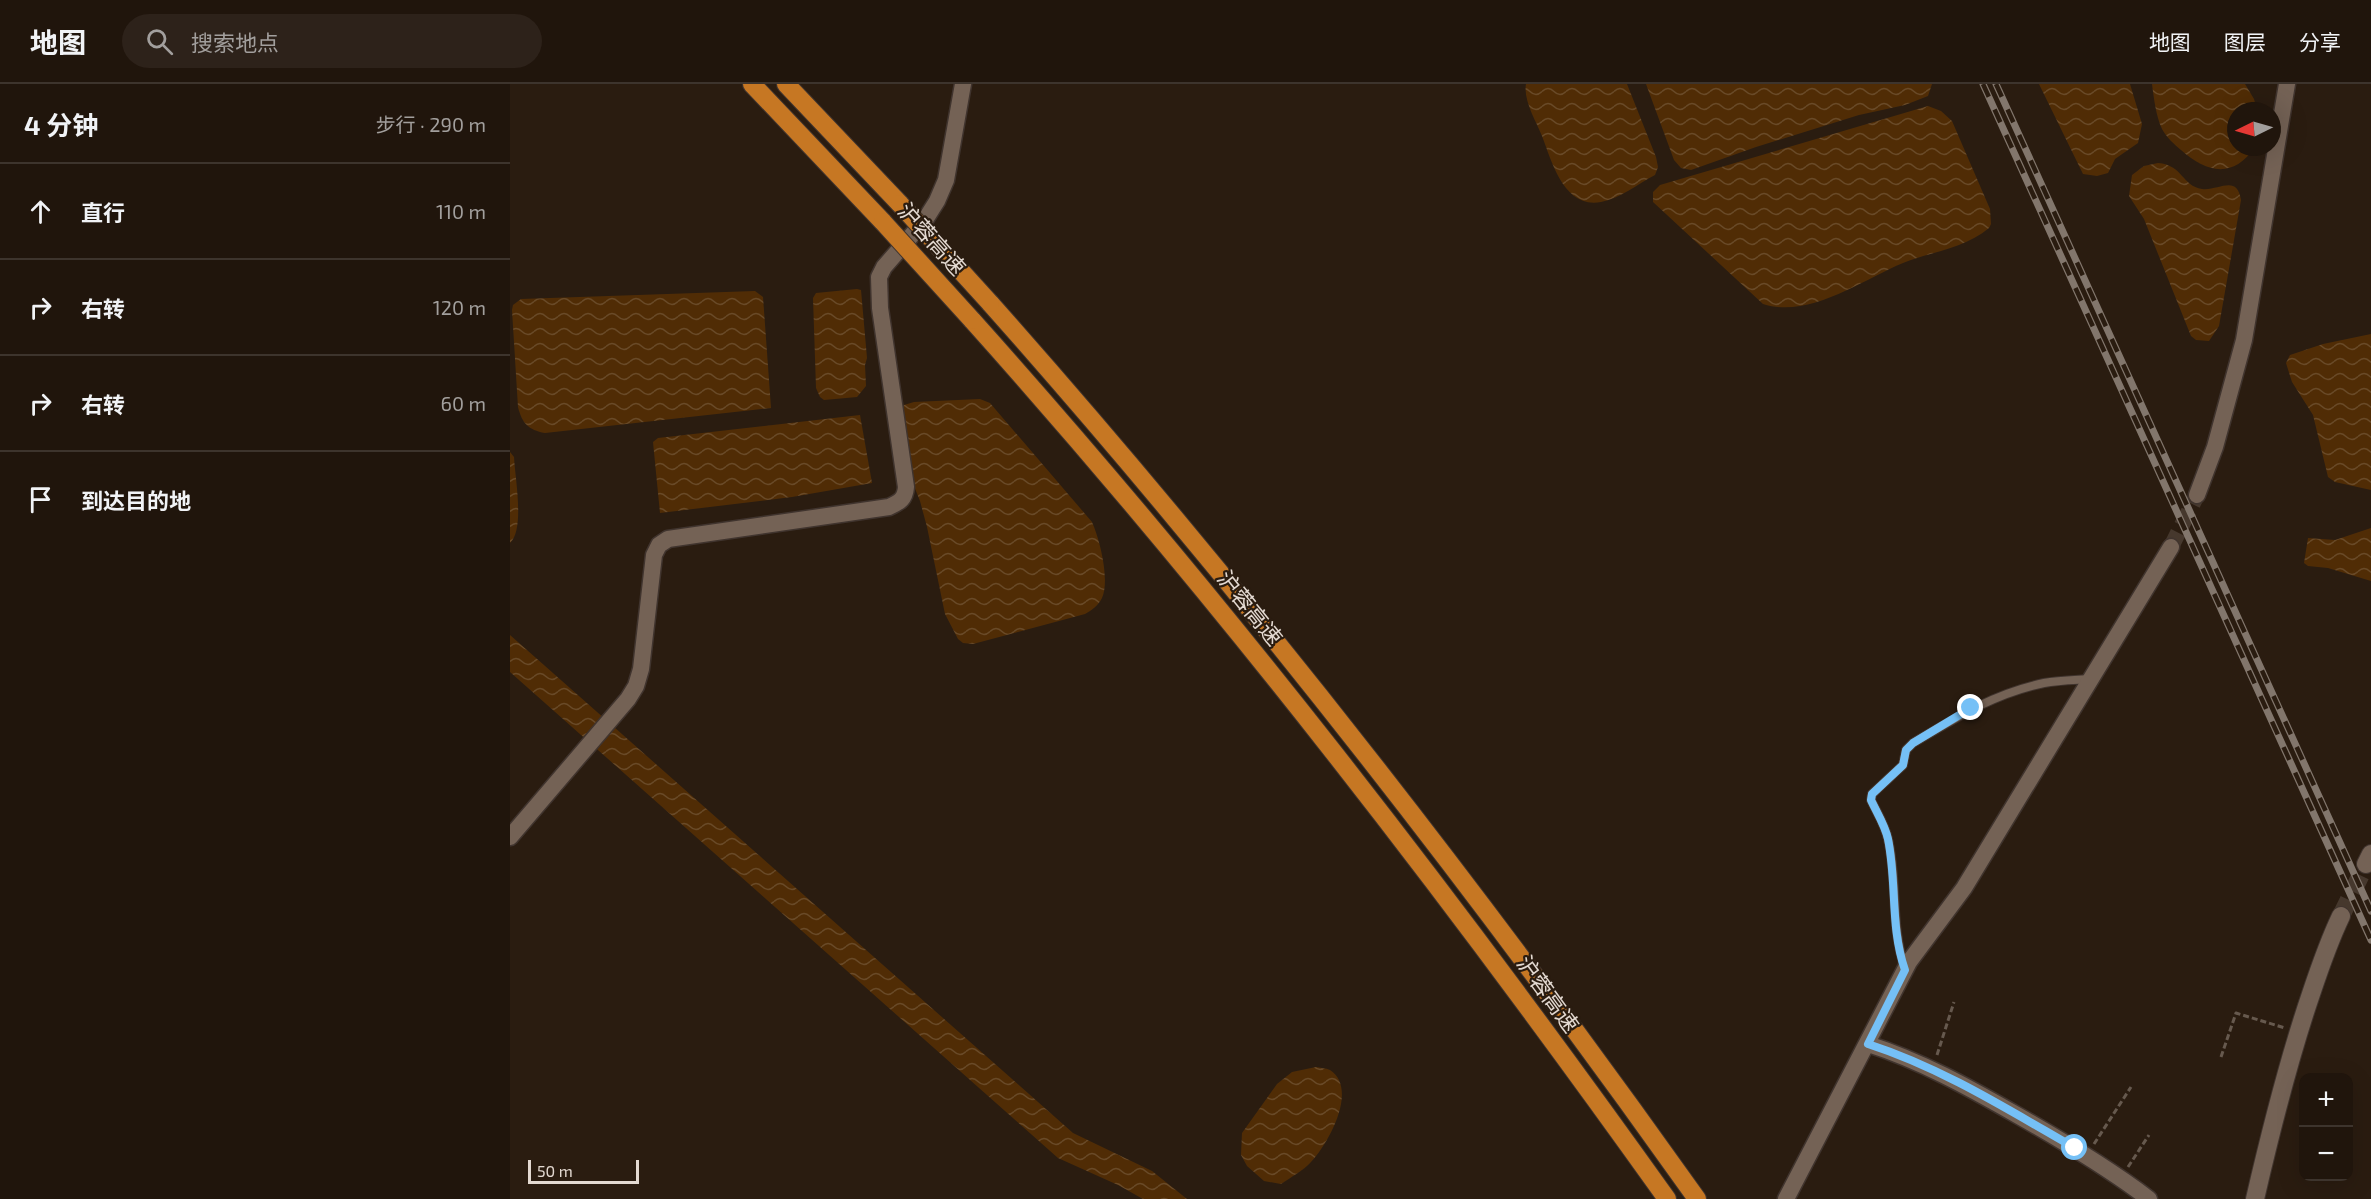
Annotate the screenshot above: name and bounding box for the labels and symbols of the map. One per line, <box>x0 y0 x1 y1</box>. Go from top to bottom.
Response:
north arrow <box>2227 102 2281 156</box>
street label: 沪蓉高速 <box>894 197 972 280</box>
street label: 沪蓉高速 <box>1213 565 1289 650</box>
route end <box>1957 694 1983 720</box>
street label: 沪蓉高速 <box>1512 950 1585 1037</box>
route start <box>2061 1134 2087 1160</box>
scale bar <box>528 1157 639 1184</box>

